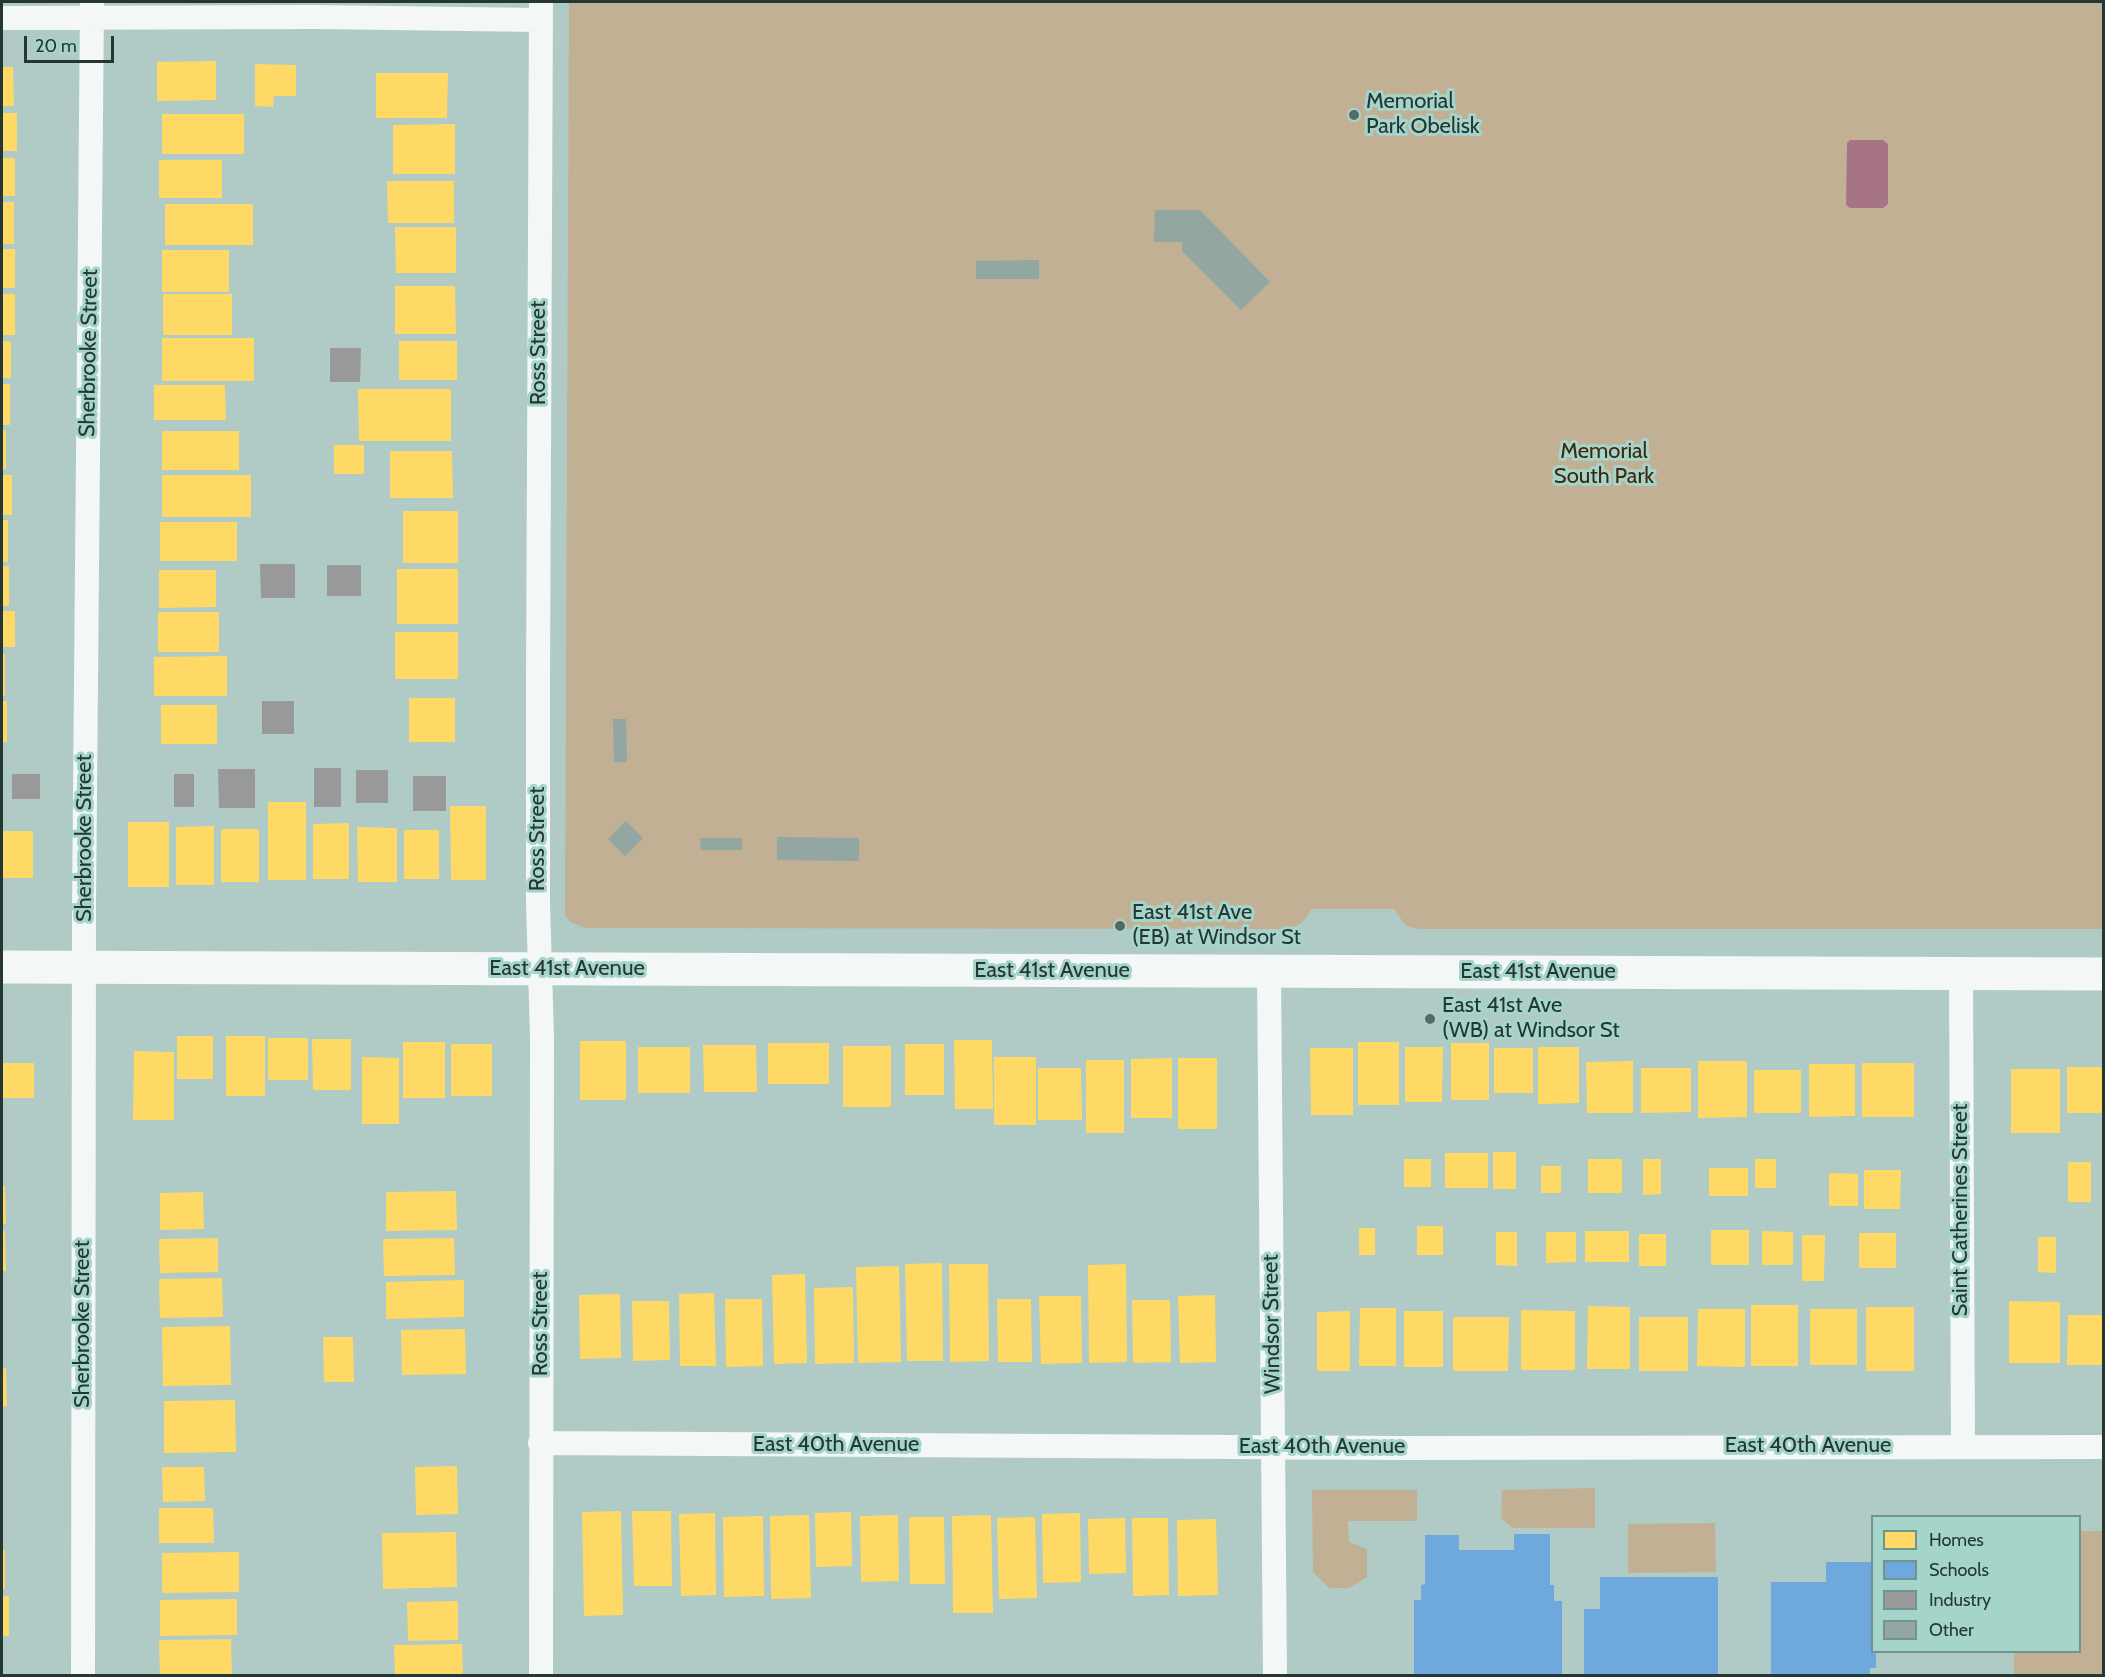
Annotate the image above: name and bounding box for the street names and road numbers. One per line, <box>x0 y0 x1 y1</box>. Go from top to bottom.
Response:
street label: Sherbrooke Street <box>74 269 104 437</box>
street label: Ross Street <box>526 301 552 405</box>
street label: Sherbrooke Street <box>72 754 98 922</box>
street label: Ross Street <box>525 787 551 891</box>
street label: East 41st Avenue <box>489 956 645 982</box>
street label: East 41st Avenue <box>974 958 1130 984</box>
street label: East 41st Avenue <box>1460 959 1616 985</box>
street label: Saint Catherines Street <box>1948 1104 1974 1316</box>
street label: Sherbrooke Street <box>70 1240 96 1408</box>
street label: Windsor Street <box>1258 1254 1286 1394</box>
street label: Ross Street <box>528 1272 554 1376</box>
street label: East 40th Avenue <box>753 1432 919 1458</box>
street label: East 40th Avenue <box>1725 1433 1891 1459</box>
street label: East 40th Avenue <box>1239 1434 1405 1460</box>

